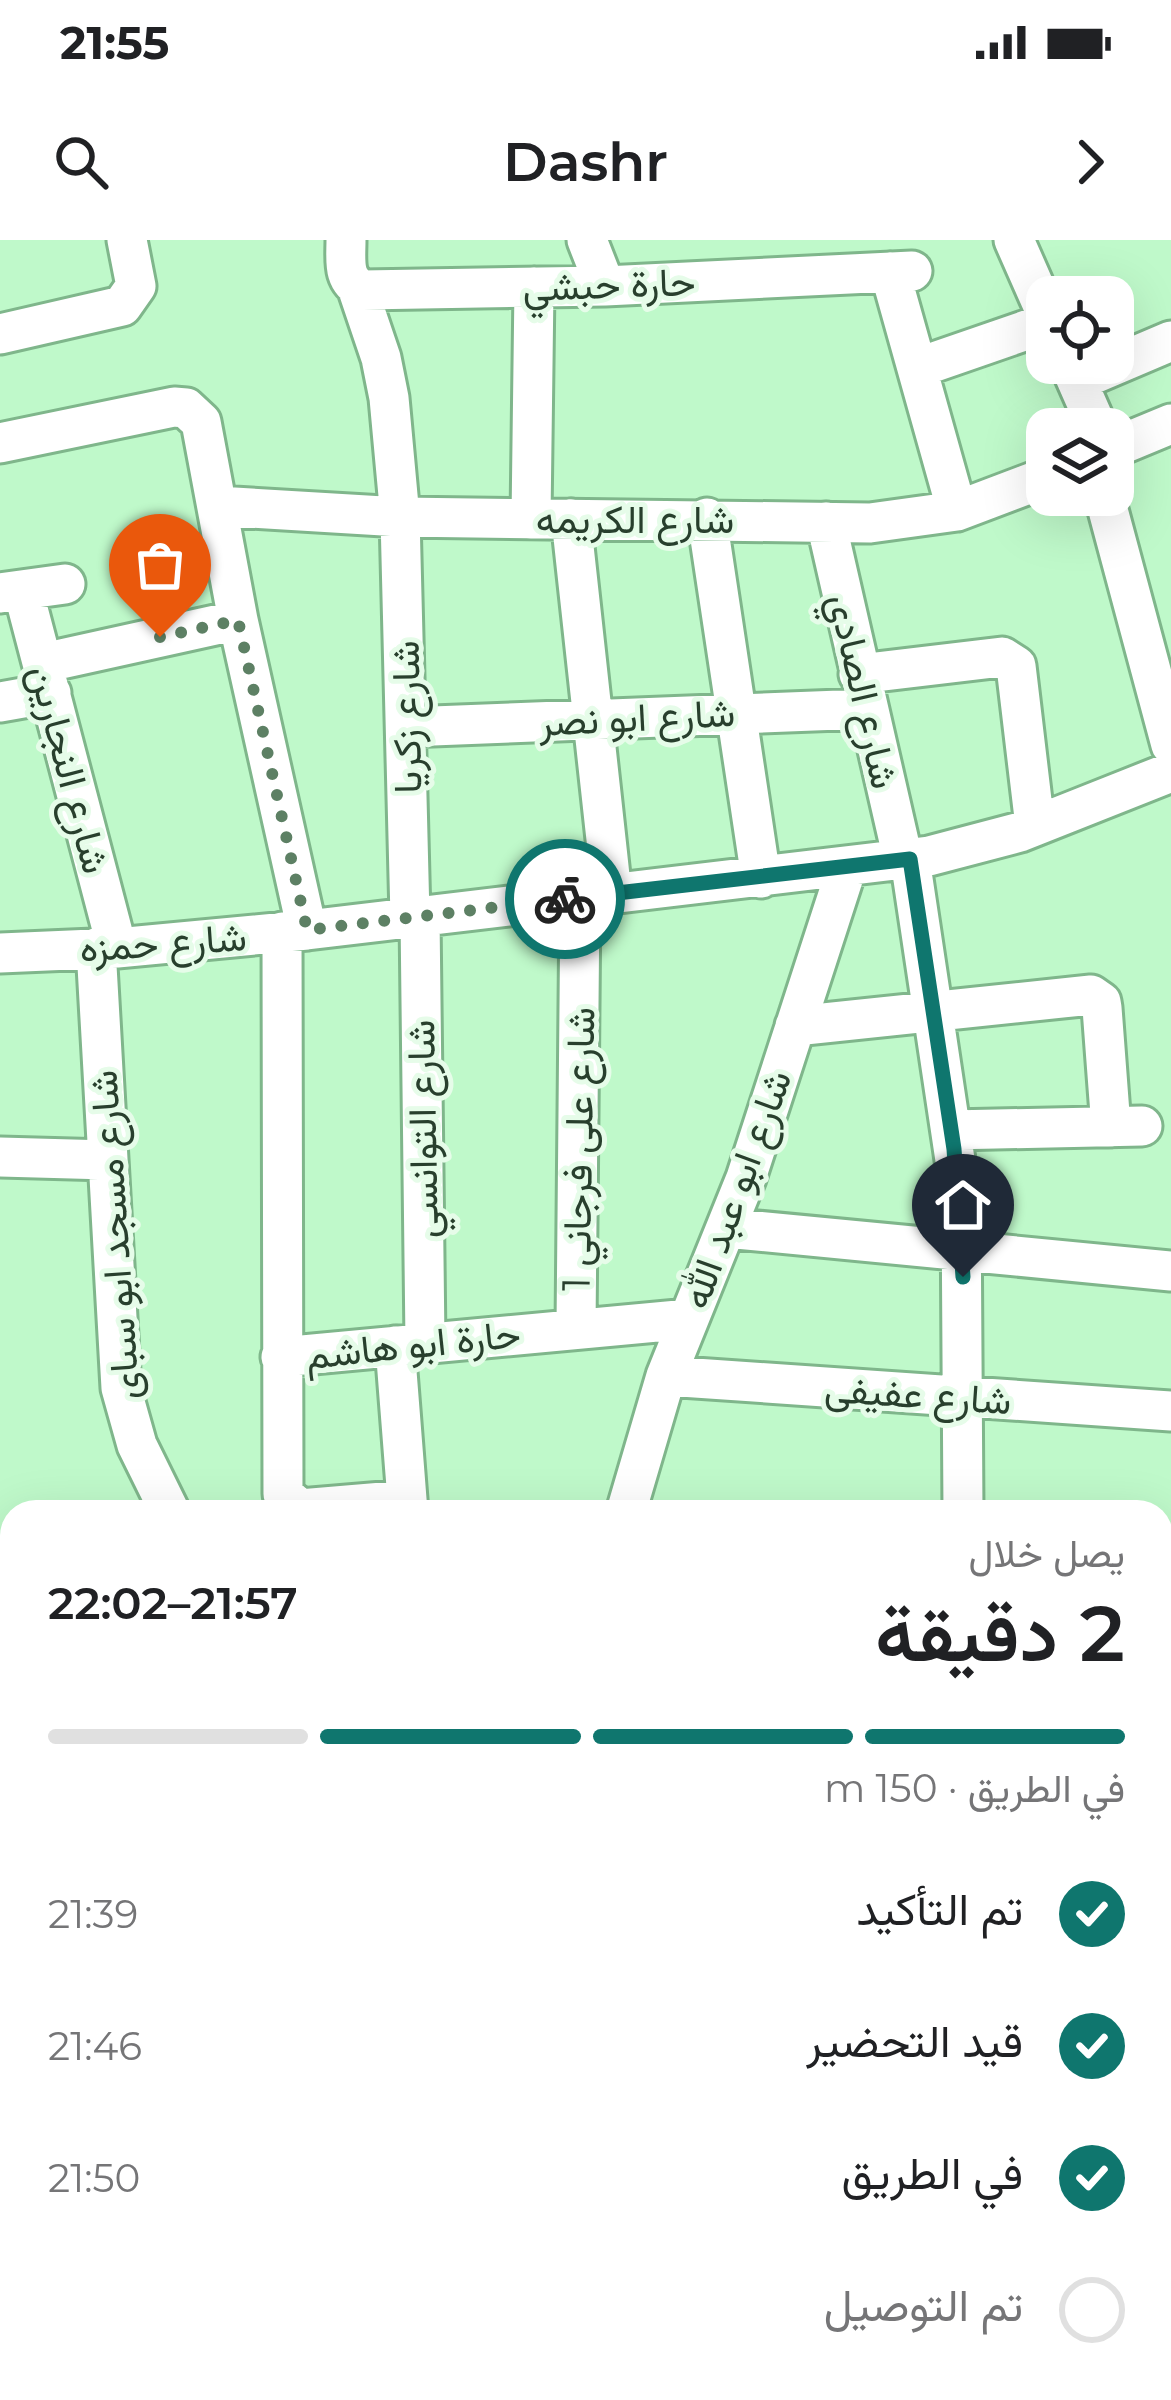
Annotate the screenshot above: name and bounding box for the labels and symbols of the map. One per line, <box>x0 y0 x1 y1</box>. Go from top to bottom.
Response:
street label: حارة حبشي <box>522 257 697 319</box>
street label: شارع الكريمه <box>536 495 734 546</box>
pin <box>109 514 211 637</box>
street label: شارع الصادي <box>810 589 910 795</box>
street label: شارع زكريا <box>381 640 434 794</box>
street label: شارع النجارين <box>16 660 121 879</box>
street label: شارع ابو نصر <box>537 688 737 749</box>
courier <box>505 839 625 959</box>
street label: شارع حمزه <box>78 912 248 975</box>
street label: شارع على فرجاني 1 <box>552 1007 612 1291</box>
street label: شارع التوانسي <box>396 1019 456 1239</box>
street label: شارع ابو عبد الله <box>671 1063 804 1316</box>
street label: شارع مسجد ابو سباى <box>79 1069 152 1401</box>
pin <box>912 1154 1014 1277</box>
street label: حارة ابو هاشم <box>303 1309 523 1381</box>
street label: شارع عفيفى <box>823 1364 1013 1427</box>

